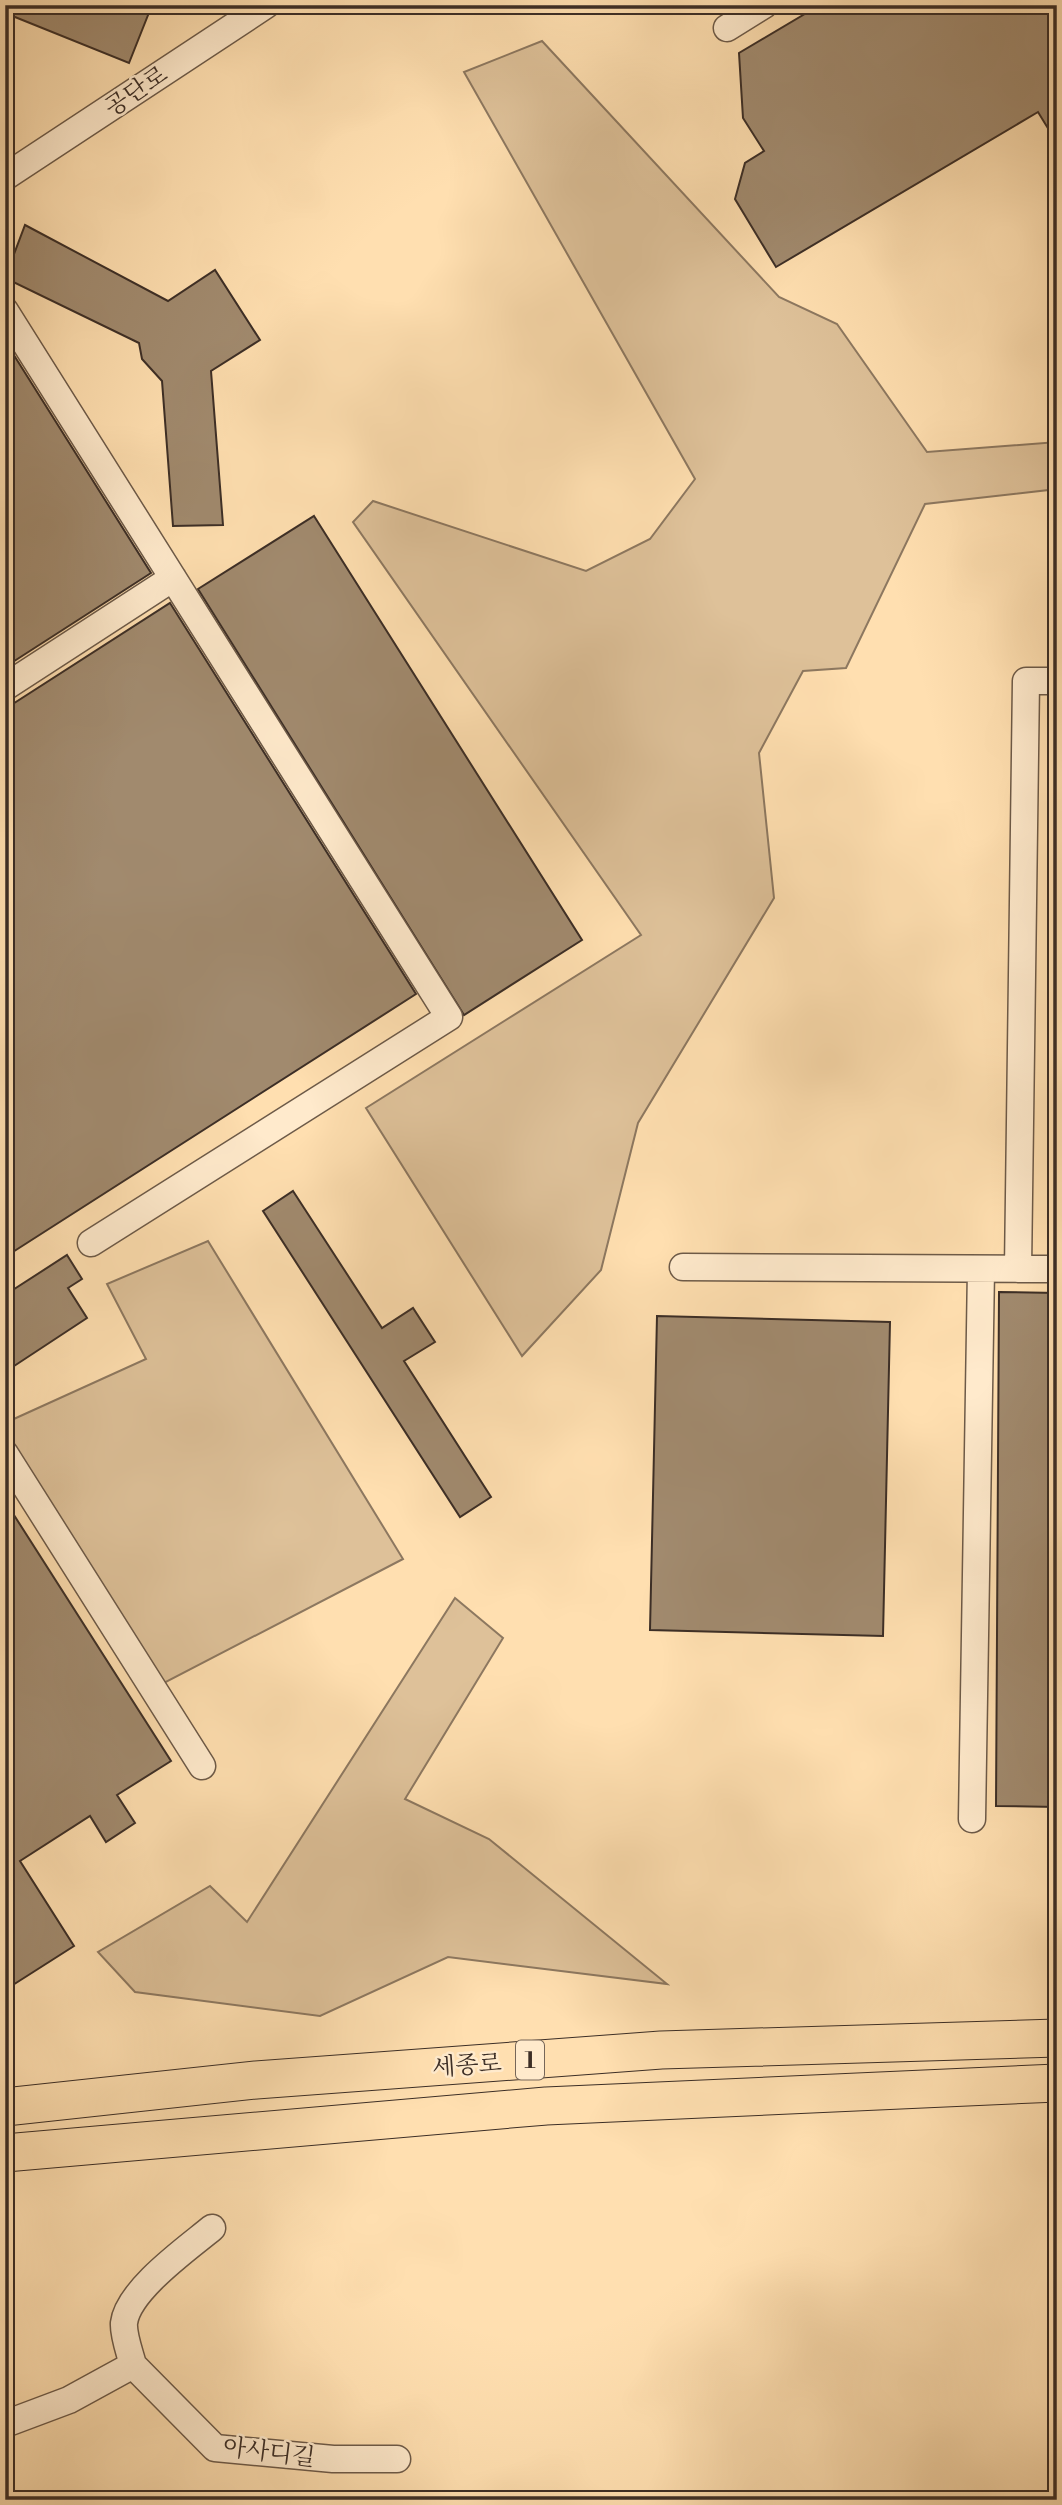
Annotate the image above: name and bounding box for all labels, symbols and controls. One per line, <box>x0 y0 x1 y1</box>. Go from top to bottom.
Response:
street label: 공단로 <box>99 60 174 124</box>
road number: 1 <box>516 2040 544 2080</box>
street label: 세종로 <box>431 2049 503 2083</box>
street label: 아사디길 <box>221 2432 317 2474</box>

